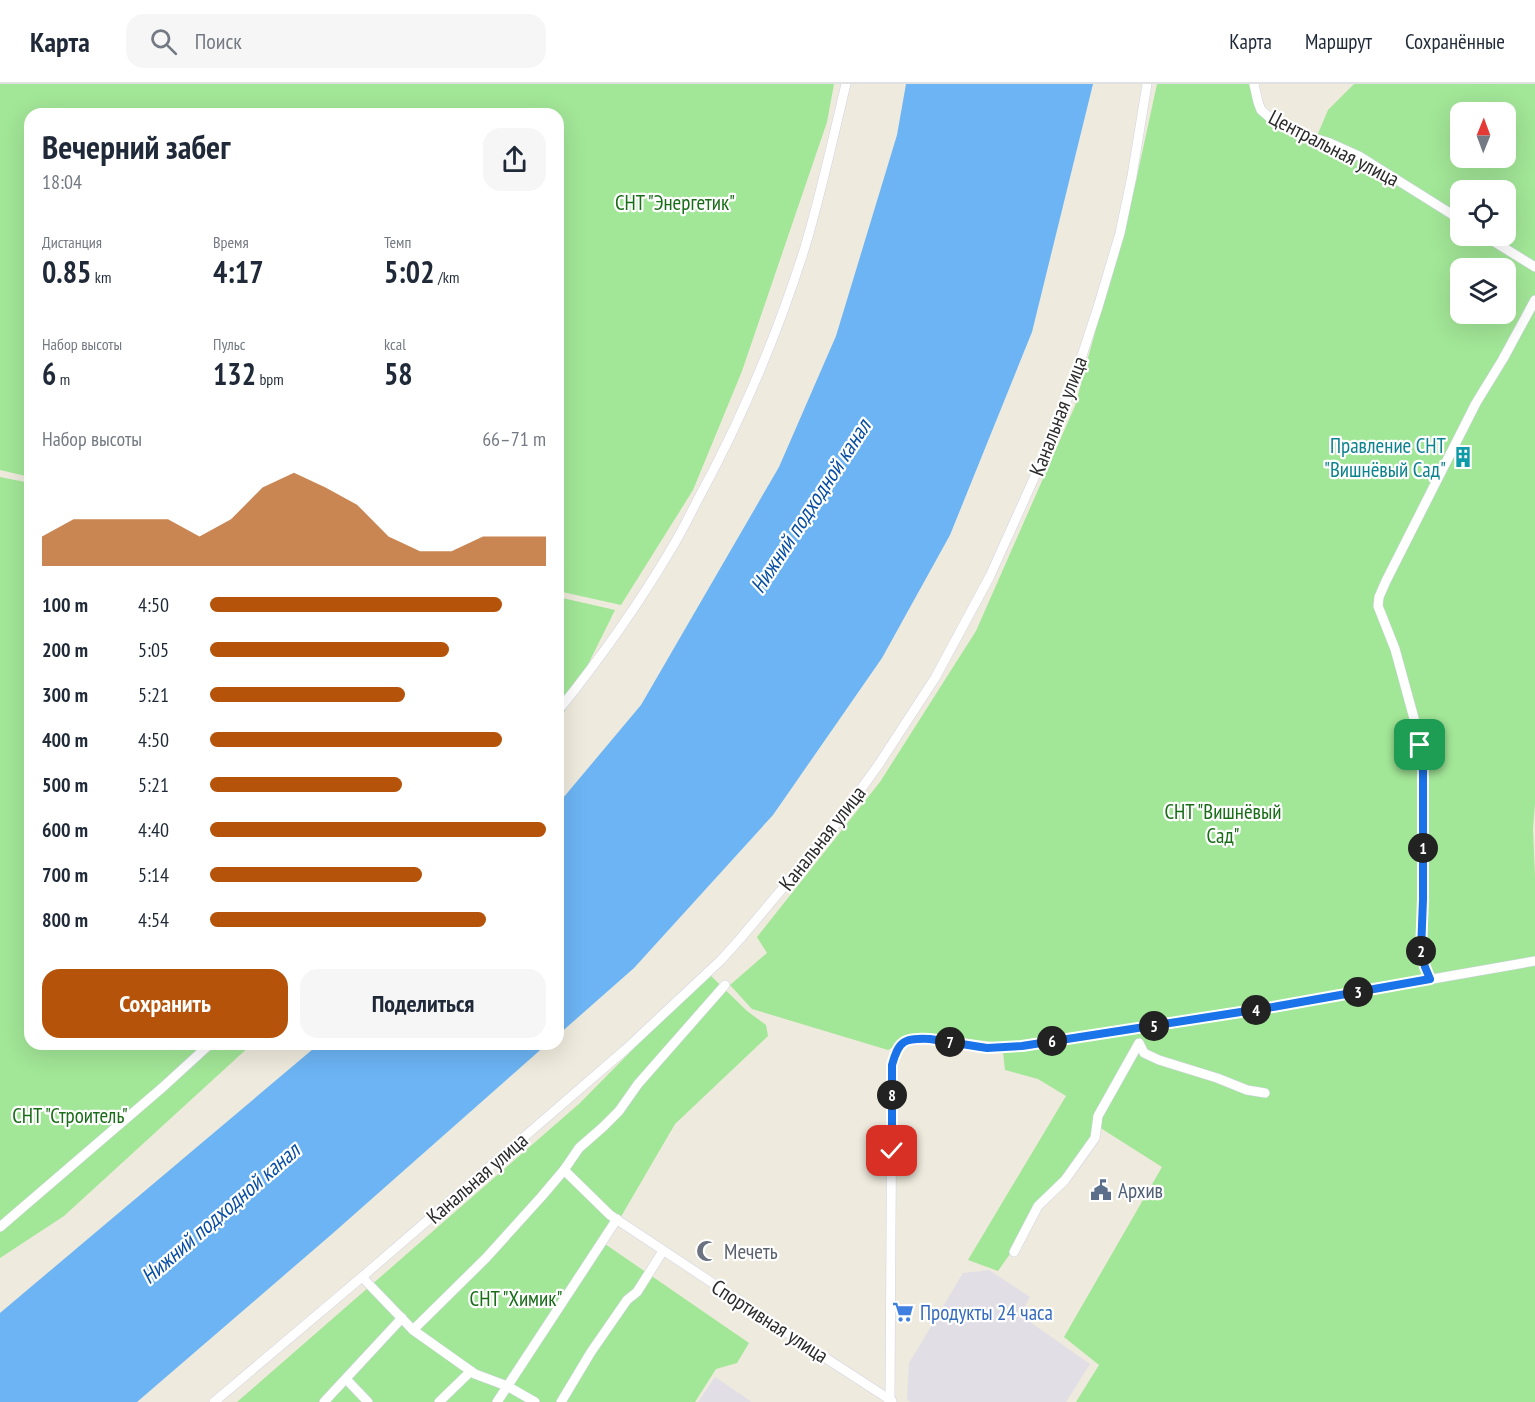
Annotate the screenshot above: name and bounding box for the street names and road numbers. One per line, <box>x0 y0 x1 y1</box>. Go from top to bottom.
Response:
street label: Центральная улица <box>1264 104 1404 192</box>
street label: Канальная улица <box>1023 352 1093 480</box>
street label: Канальная улица <box>773 780 871 896</box>
street label: Канальная улица <box>421 1127 533 1229</box>
street label: Спортивная улица <box>706 1273 834 1369</box>

